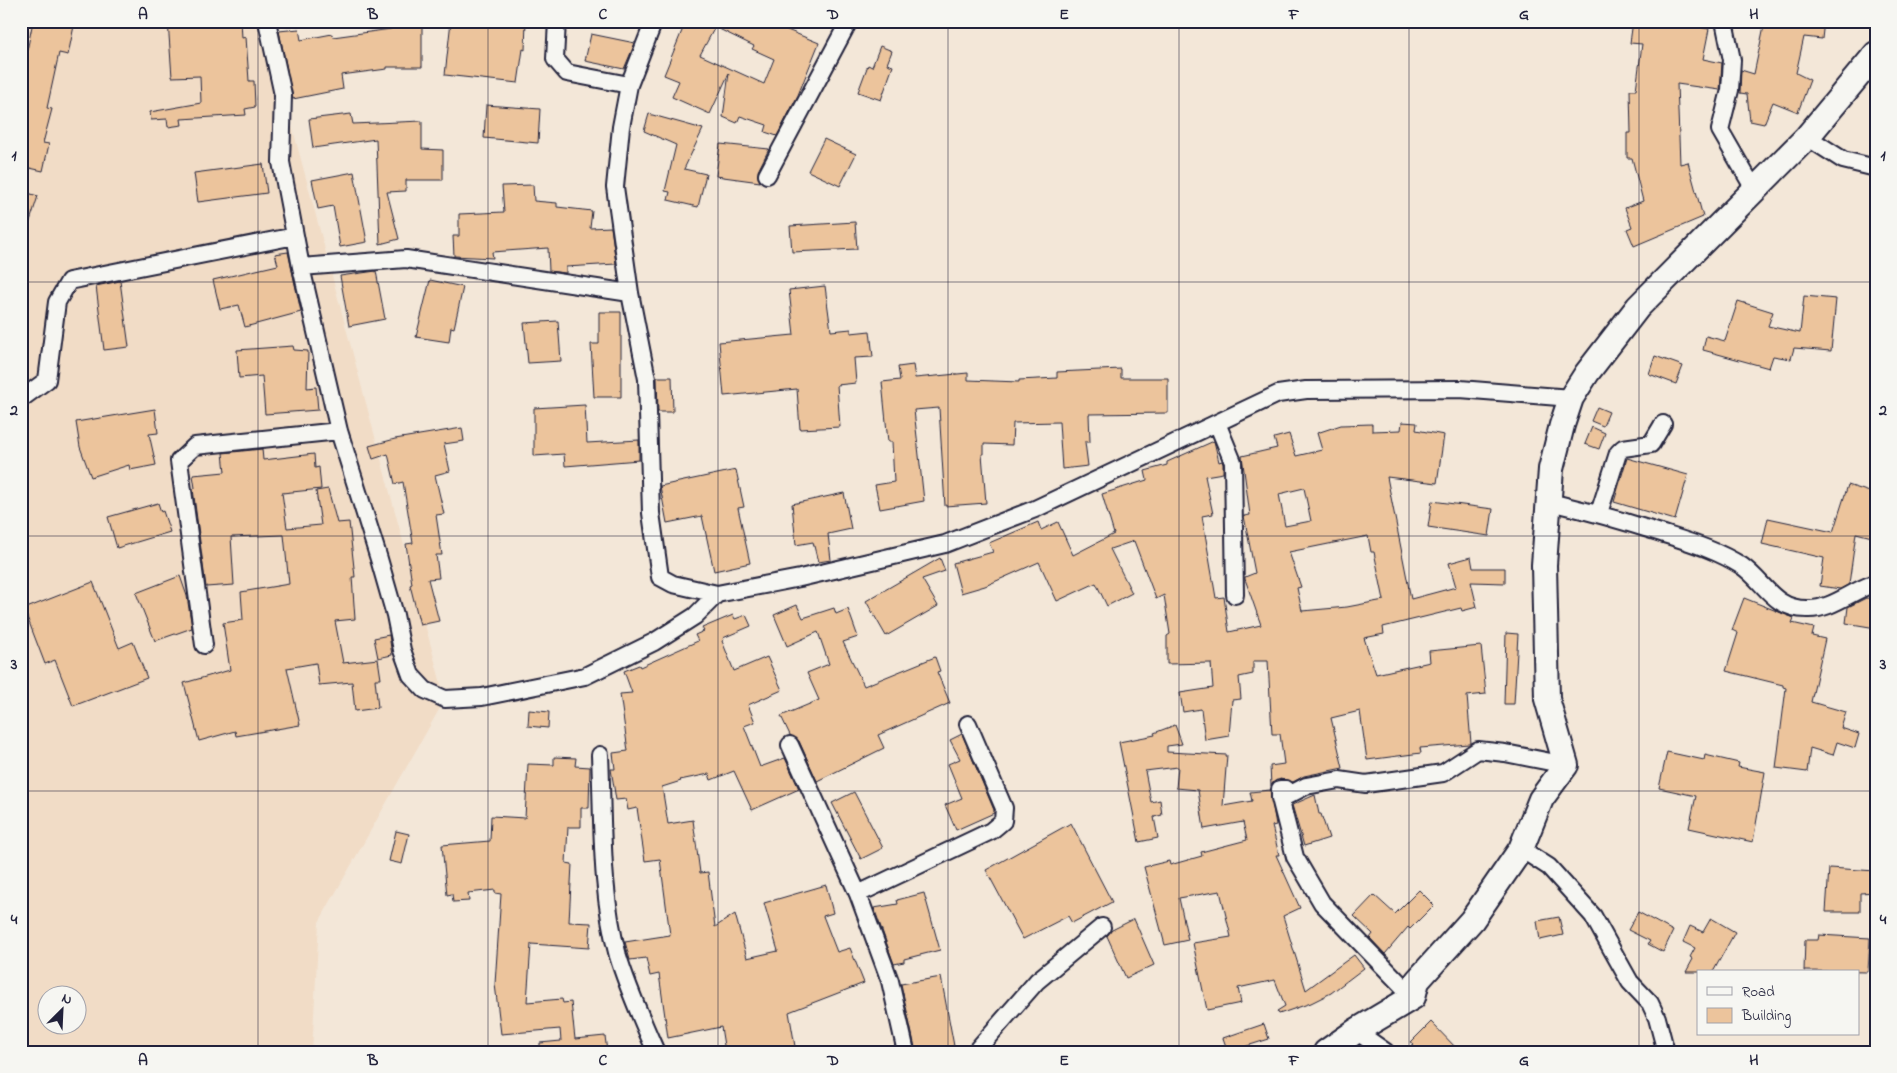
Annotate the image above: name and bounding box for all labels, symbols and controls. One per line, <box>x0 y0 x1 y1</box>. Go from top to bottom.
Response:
text: A <box>138 3 148 27</box>
text: B <box>367 3 379 27</box>
text: C <box>599 3 608 27</box>
text: D <box>826 3 839 27</box>
text: E <box>1059 3 1069 27</box>
text: F <box>1288 3 1300 27</box>
text: G <box>1519 3 1529 27</box>
text: H <box>1749 3 1759 27</box>
text: 1 <box>11 144 17 168</box>
text: 1 <box>1880 144 1886 168</box>
text: 2 <box>9 399 18 423</box>
text: 2 <box>1878 399 1887 423</box>
text: 3 <box>10 653 18 677</box>
text: 3 <box>1879 653 1887 677</box>
text: 4 <box>10 908 18 932</box>
text: 4 <box>1879 908 1887 932</box>
legend <box>1697 970 1860 1036</box>
text: Road <box>1742 981 1775 1003</box>
north arrow <box>38 986 88 1036</box>
text: N <box>58 988 75 1011</box>
text: Building <box>1741 1005 1791 1028</box>
text: A <box>138 1049 148 1073</box>
text: B <box>367 1049 379 1073</box>
text: C <box>599 1049 608 1073</box>
text: D <box>826 1049 839 1073</box>
text: E <box>1059 1049 1069 1073</box>
text: F <box>1288 1049 1300 1073</box>
text: G <box>1519 1049 1529 1073</box>
text: H <box>1749 1049 1759 1073</box>

